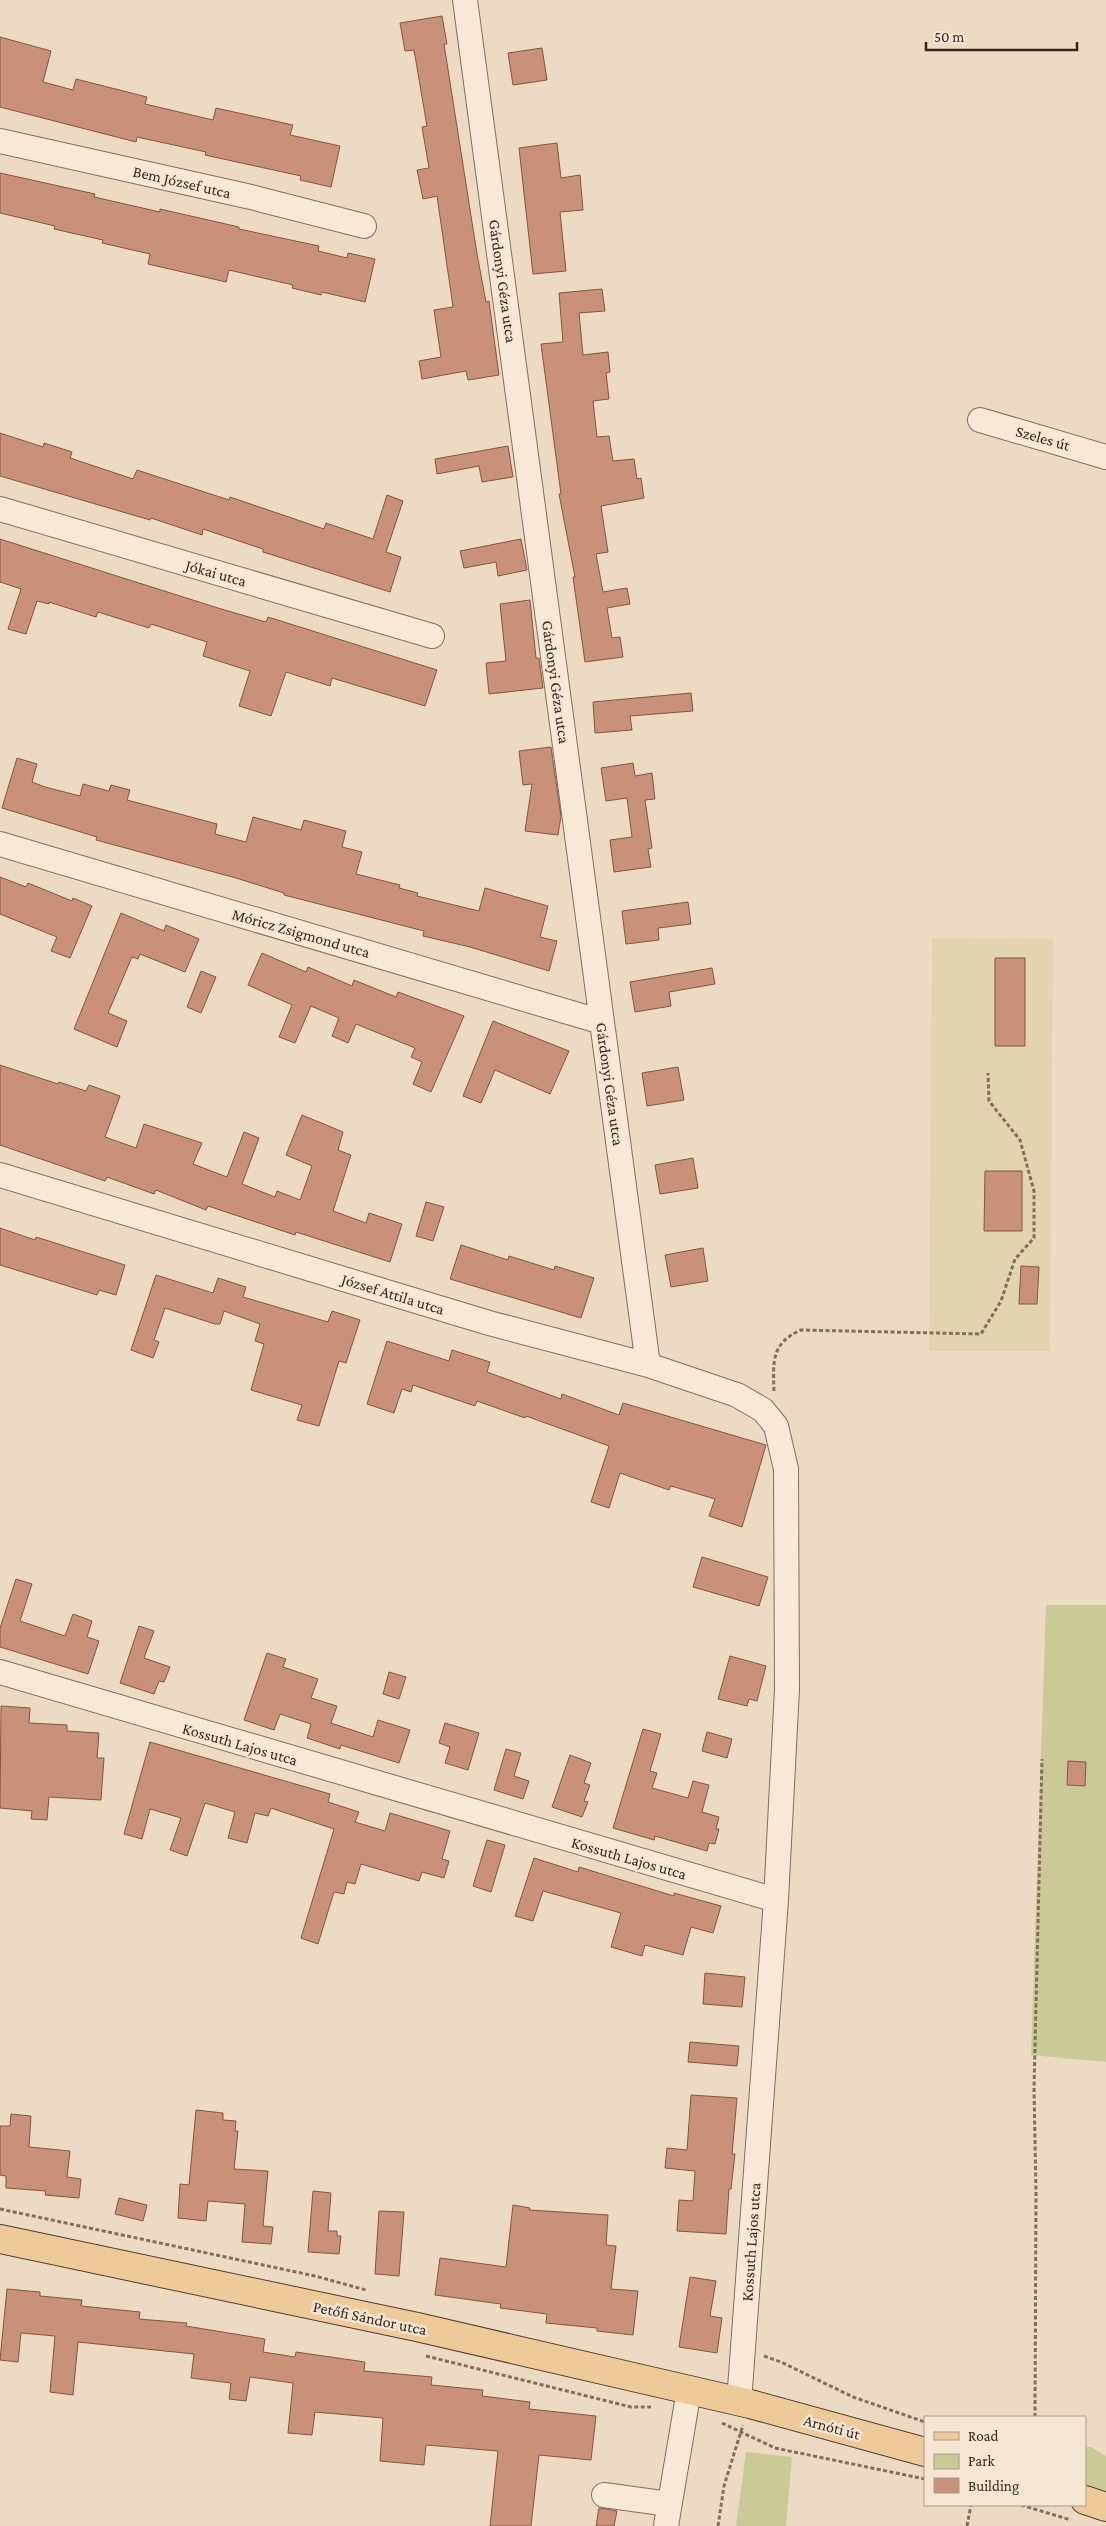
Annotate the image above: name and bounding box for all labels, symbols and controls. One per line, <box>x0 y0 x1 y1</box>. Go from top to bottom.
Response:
scale bar <box>926 20 1077 52</box>
text: 50 m <box>934 29 964 45</box>
street label: Bem József utca <box>131 162 233 203</box>
street label: Gárdonyi Géza utca <box>485 218 520 345</box>
street label: Szeles út <box>1014 422 1073 454</box>
street label: Jókai utca <box>181 556 249 591</box>
street label: Gárdonyi Géza utca <box>538 619 573 746</box>
street label: Móricz Zsigmond utca <box>230 905 372 962</box>
street label: Gárdonyi Géza utca <box>592 1021 627 1148</box>
street label: József Attila utca <box>337 1270 447 1319</box>
street label: Kossuth Lajos utca <box>180 1719 300 1770</box>
street label: Kossuth Lajos utca <box>569 1833 689 1884</box>
street label: Kossuth Lajos utca <box>738 2181 765 2302</box>
street label: Petőfi Sándor utca <box>312 2298 429 2338</box>
street label: Arnóti út <box>802 2411 863 2443</box>
legend <box>924 2416 1086 2506</box>
text: Road <box>968 2428 999 2444</box>
text: Park <box>968 2453 995 2469</box>
text: Building <box>968 2478 1019 2495</box>

